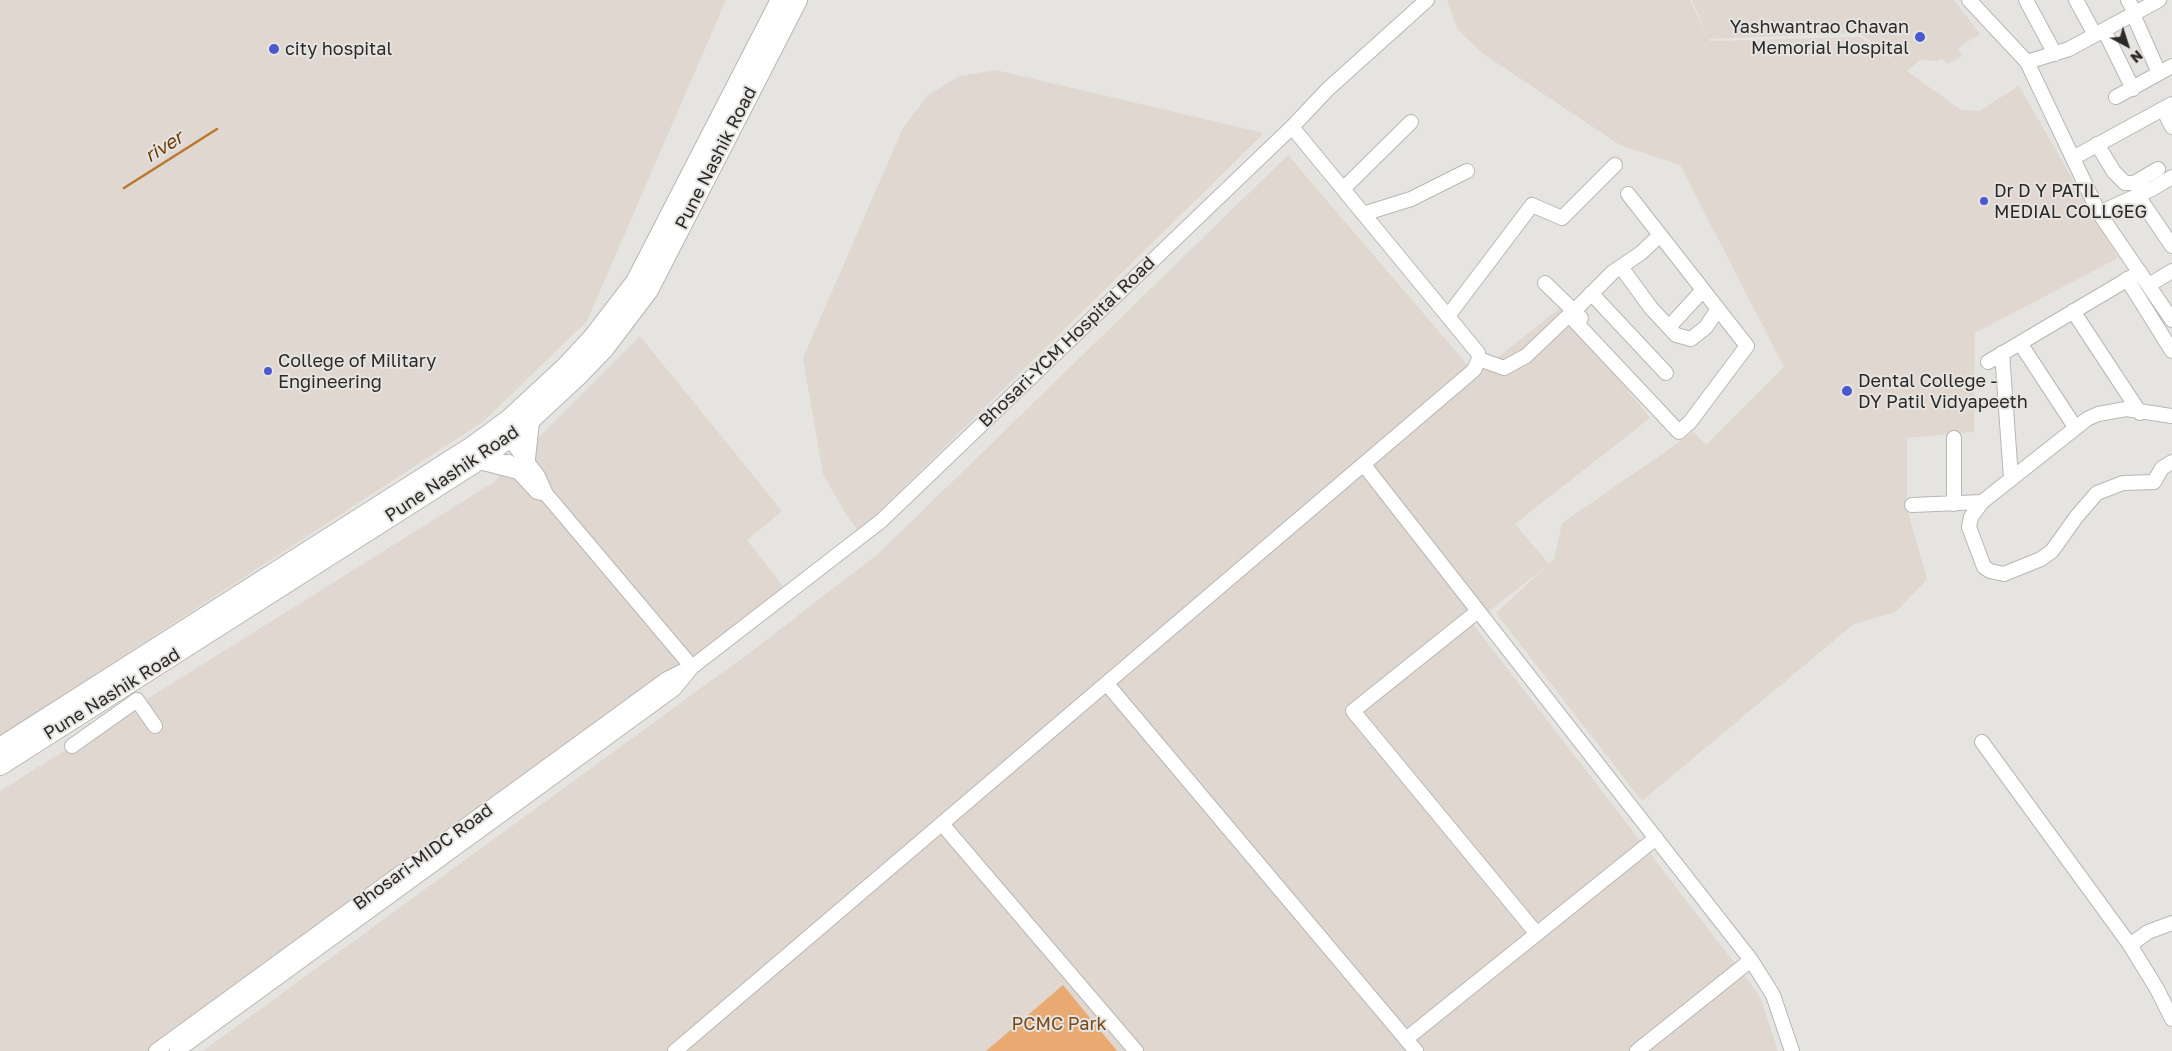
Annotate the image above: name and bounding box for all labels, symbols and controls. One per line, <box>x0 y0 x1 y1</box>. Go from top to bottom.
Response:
place label: Yashwantrao Chavan Memorial Hospital <box>1730 16 1909 58</box>
north arrow <box>2102 20 2152 70</box>
marker: Yashwantrao Chavan Memorial Hospital <box>1913 30 1927 44</box>
place label: city hospital <box>285 38 392 60</box>
marker: city hospital <box>267 42 281 56</box>
text: N <box>2127 47 2147 67</box>
street label: Pune Nashik Road <box>671 83 761 233</box>
water label: river <box>140 126 188 168</box>
place label: Dr D Y PATIL MEDIAL COLLGEG <box>1994 180 2147 222</box>
marker: Dr D Y PATIL MEDIAL COLLGEG <box>1978 195 1990 207</box>
street label: Bhosari-YCM Hospital Road <box>974 252 1160 432</box>
place label: College of Military Engineering <box>278 350 436 392</box>
marker: College of Military Engineering <box>262 365 274 377</box>
place label: Dental College - DY Patil Vidyapeeth <box>1858 370 2028 412</box>
marker: Dental College - DY Patil Vidyapeeth <box>1840 384 1854 398</box>
street label: Pune Nashik Road <box>381 421 523 527</box>
street label: Pune Nashik Road <box>40 643 184 745</box>
street label: Bhosari-MIDC Road <box>349 799 497 915</box>
park label: PCMC Park <box>1011 1013 1107 1035</box>

